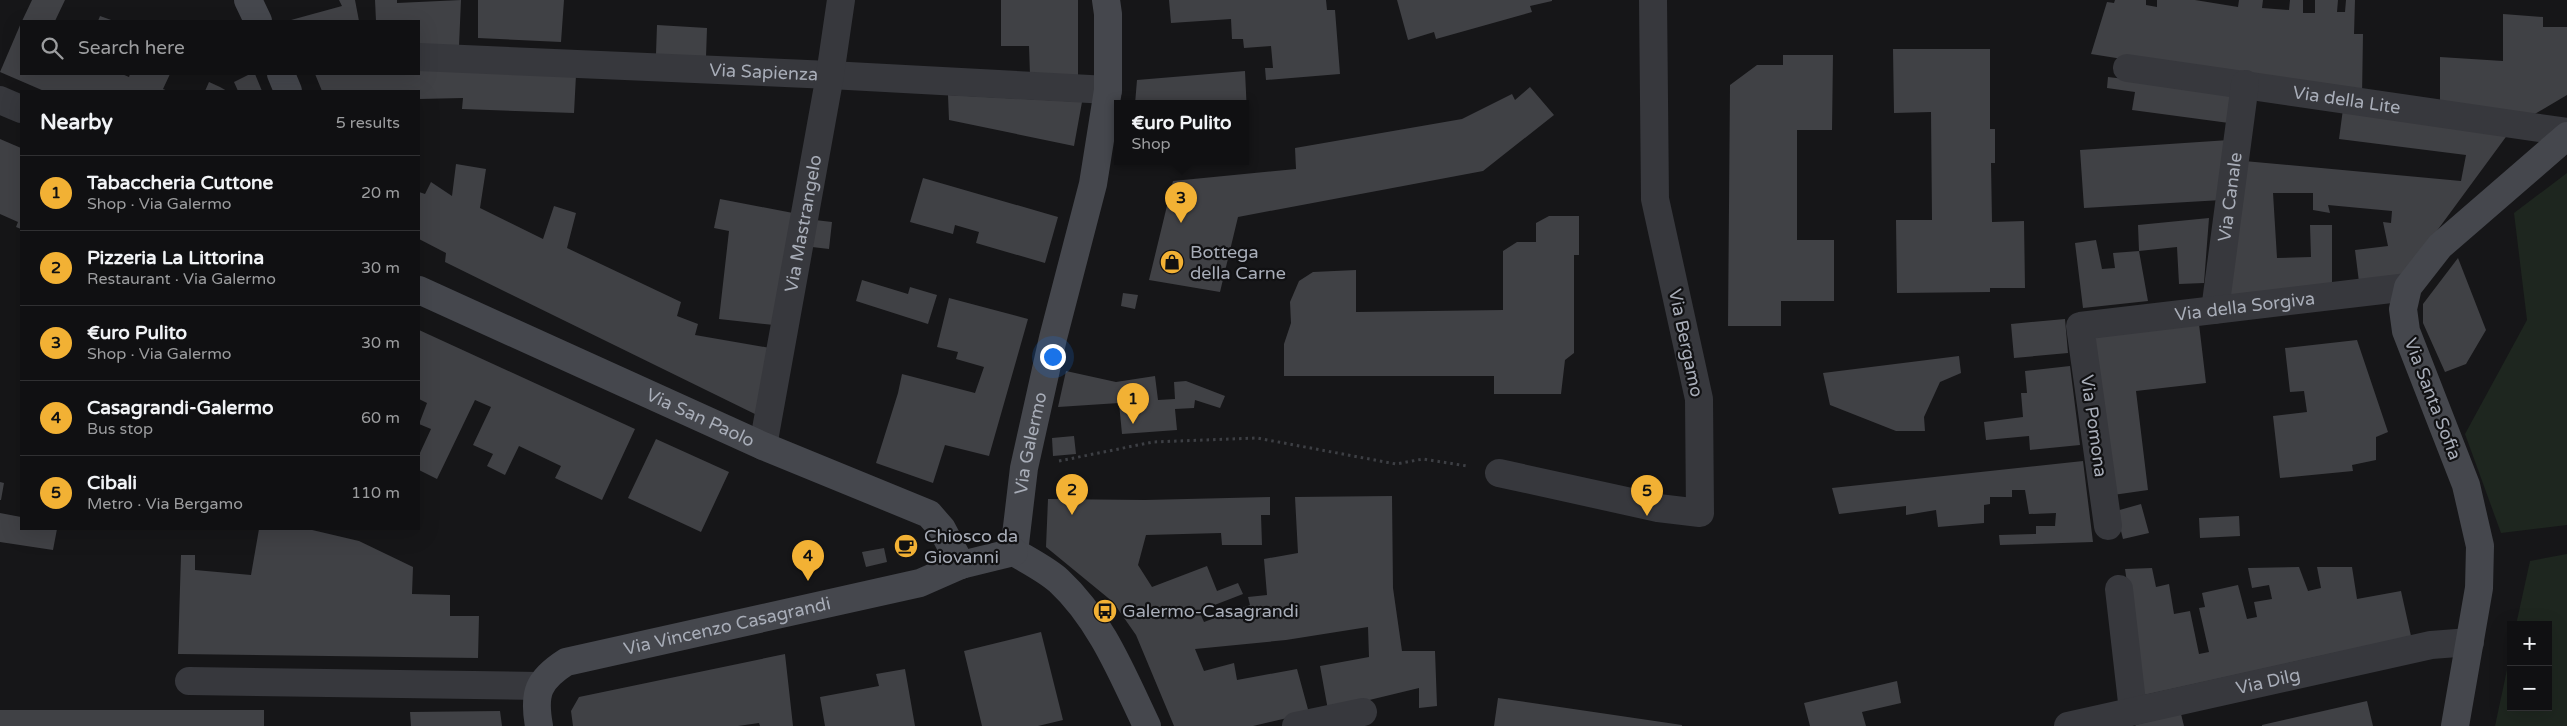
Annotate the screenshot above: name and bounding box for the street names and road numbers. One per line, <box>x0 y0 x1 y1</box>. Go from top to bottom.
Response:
street label: Via Sapienza <box>709 59 819 85</box>
street label: Via della Lite <box>2291 81 2402 119</box>
street label: Via Canale <box>2213 151 2247 243</box>
street label: Via Mastrangelo <box>780 153 826 294</box>
street label: Via Bergamo <box>1664 287 1708 399</box>
street label: Via della Sorgiva <box>2174 287 2316 326</box>
street label: Via Santa Sofia <box>2400 335 2466 463</box>
street label: Via Pomona <box>2076 374 2112 478</box>
street label: Via San Paolo <box>643 384 758 452</box>
street label: Via Galermo <box>1010 390 1052 496</box>
street label: Via Vincenzo Casagrandi <box>622 592 833 660</box>
street label: Via Dilg <box>2234 664 2302 699</box>

